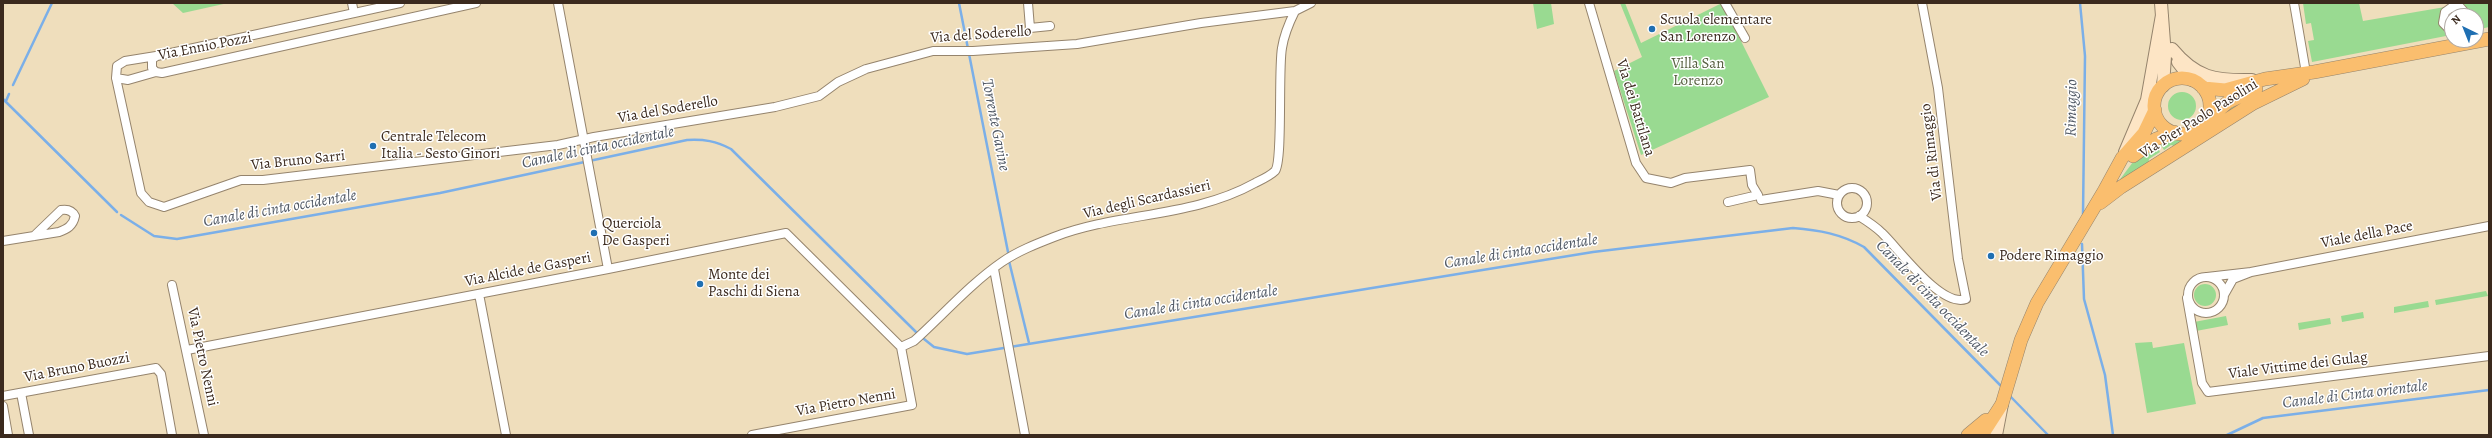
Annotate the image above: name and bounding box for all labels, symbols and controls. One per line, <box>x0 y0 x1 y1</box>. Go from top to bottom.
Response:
north arrow <box>2444 8 2484 48</box>
place label: Scuola elementare San Lorenzo <box>1660 11 1772 46</box>
text: N <box>2448 11 2464 28</box>
street label: Via del Soderello <box>930 22 1032 48</box>
marker: Scuola elementare San Lorenzo <box>1647 24 1657 34</box>
street label: Via Ennio Pozzi <box>156 29 254 65</box>
park label: Villa San Lorenzo <box>1672 55 1724 90</box>
street label: Via dei Battilana <box>1612 57 1658 159</box>
street label: Via Pier Paolo Pasolini <box>2137 75 2261 163</box>
water label: Torrente Gavine <box>977 77 1013 173</box>
water label: Rimaggio <box>2062 79 2082 137</box>
street label: Via del Soderello <box>617 92 719 128</box>
street label: Via di Rimaggio <box>1917 103 1947 201</box>
water label: Canale di cinta occidentale <box>520 122 676 174</box>
place label: Centrale Telecom Italia - Sesto Ginori <box>381 128 500 163</box>
marker: Centrale Telecom Italia - Sesto Ginori <box>368 141 378 151</box>
street label: Via Bruno Sarri <box>250 147 346 175</box>
street label: Via degli Scardassieri <box>1082 177 1212 223</box>
water label: Canale di cinta occidentale <box>202 186 358 232</box>
place label: Querciola De Gasperi <box>602 215 670 250</box>
street label: Viale della Pace <box>2320 217 2414 253</box>
marker: Querciola De Gasperi <box>589 228 599 238</box>
water label: Canale di cinta occidentale <box>1443 230 1599 274</box>
water label: Canale di cinta occidentale <box>1871 237 1993 361</box>
place label: Podere Rimaggio <box>1999 247 2104 265</box>
street label: Via Alcide de Gasperi <box>463 249 593 291</box>
marker: Podere Rimaggio <box>1986 251 1996 261</box>
place label: Monte dei Paschi di Siena <box>708 266 800 301</box>
marker: Monte dei Paschi di Siena <box>695 279 705 289</box>
water label: Canale di cinta occidentale <box>1123 281 1279 325</box>
street label: Via Pietro Nenni <box>183 306 221 408</box>
street label: Via Bruno Buozzi <box>23 349 131 387</box>
street label: Viale Vittime dei Gulag <box>2227 349 2369 383</box>
water label: Canale di Cinta orientale <box>2281 377 2429 413</box>
street label: Via Pietro Nenni <box>795 385 897 421</box>

